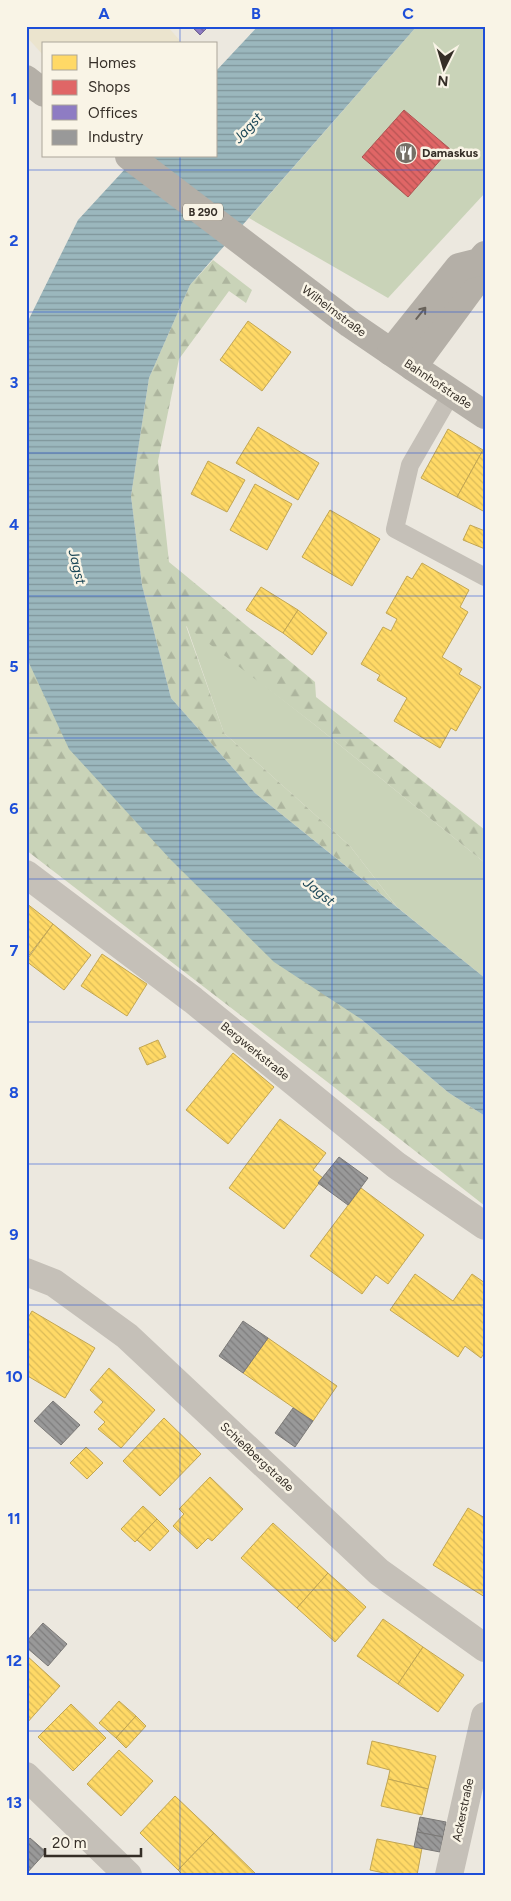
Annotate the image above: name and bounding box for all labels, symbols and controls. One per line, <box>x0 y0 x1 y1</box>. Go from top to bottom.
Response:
text: A <box>98 4 110 23</box>
text: B <box>251 4 261 23</box>
text: C <box>402 4 414 23</box>
legend <box>42 42 218 158</box>
north arrow <box>418 42 468 92</box>
text: Homes <box>88 54 136 72</box>
text: N <box>437 72 449 89</box>
text: Shops <box>88 78 130 96</box>
text: 1 <box>11 89 17 108</box>
text: Offices <box>88 104 138 122</box>
water label: Jagst <box>229 109 267 148</box>
text: Industry <box>88 128 143 146</box>
restaurant icon: Damaskus <box>394 141 418 165</box>
place label: Damaskus <box>422 146 479 160</box>
road number: B 290 <box>183 203 223 220</box>
text: 2 <box>9 231 19 250</box>
street label: Wilhelmstraße <box>299 282 369 340</box>
one-way arrow <box>416 307 427 320</box>
street label: Bahnhofstraße <box>402 356 475 412</box>
text: 3 <box>10 373 19 392</box>
text: 4 <box>9 515 19 534</box>
water label: Jagst <box>64 547 89 587</box>
text: 5 <box>9 657 19 676</box>
text: 6 <box>9 799 19 818</box>
water label: Jagst <box>299 874 339 910</box>
text: 7 <box>10 941 19 960</box>
street label: Bergwerkstraße <box>218 1019 293 1083</box>
text: 8 <box>9 1083 19 1102</box>
text: 9 <box>9 1225 19 1244</box>
text: 10 <box>5 1367 23 1386</box>
street label: Schießbergstraße <box>217 1419 297 1495</box>
text: 11 <box>7 1509 21 1528</box>
text: 12 <box>6 1651 22 1670</box>
street label: Ackerstraße <box>449 1777 477 1843</box>
text: 13 <box>6 1793 22 1812</box>
scale bar <box>45 1826 141 1858</box>
text: 20 m <box>52 1834 86 1852</box>

